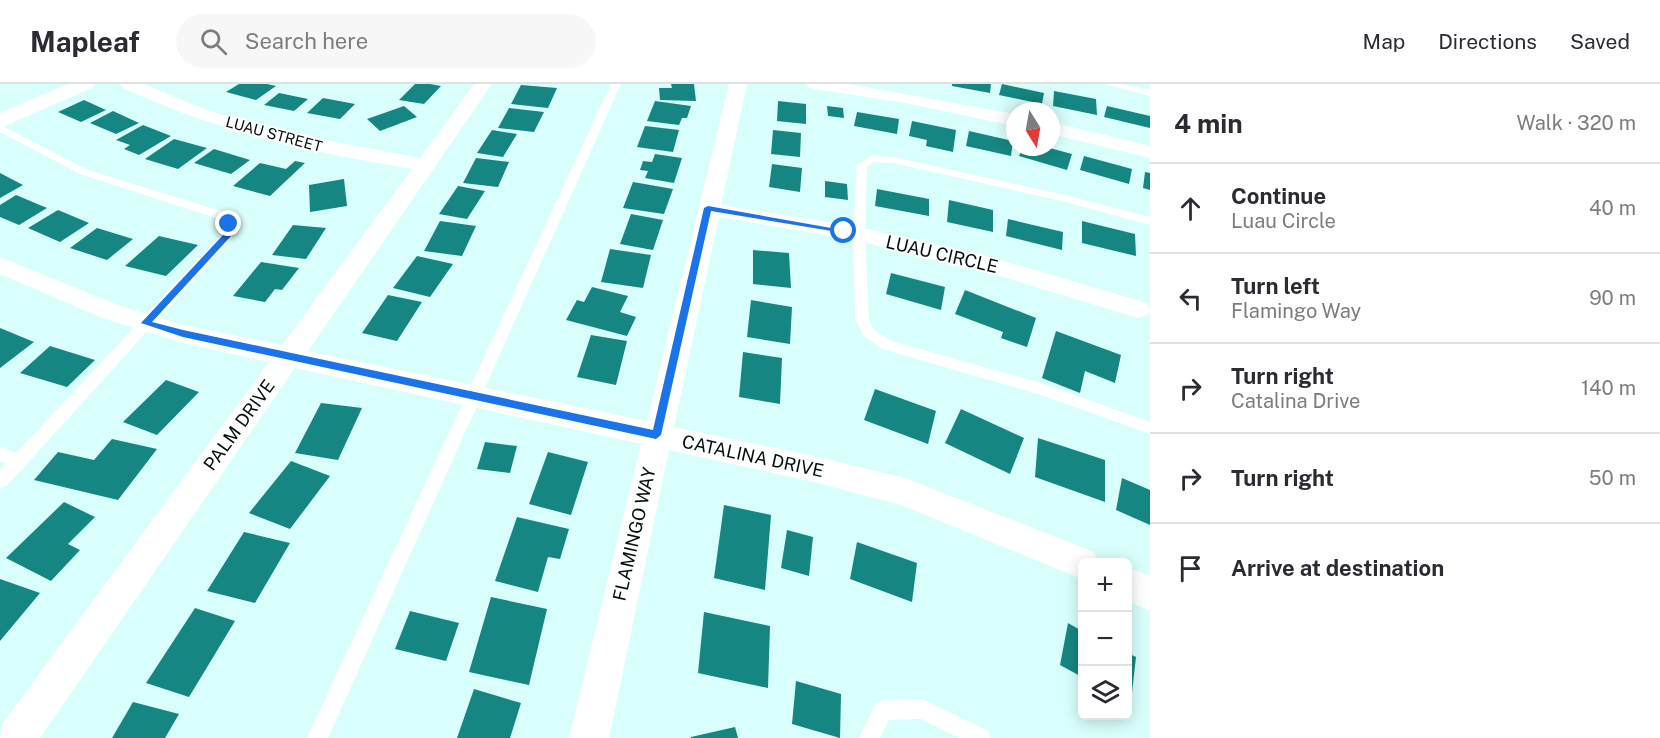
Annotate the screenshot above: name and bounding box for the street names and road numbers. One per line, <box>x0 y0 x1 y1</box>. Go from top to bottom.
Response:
street label: LUAU STREET <box>224 113 324 155</box>
street label: LUAU CIRCLE <box>884 231 1000 277</box>
street label: PALM DRIVE <box>199 376 279 474</box>
street label: CATALINA DRIVE <box>680 431 826 481</box>
street label: FLAMINGO WAY <box>608 465 660 603</box>

